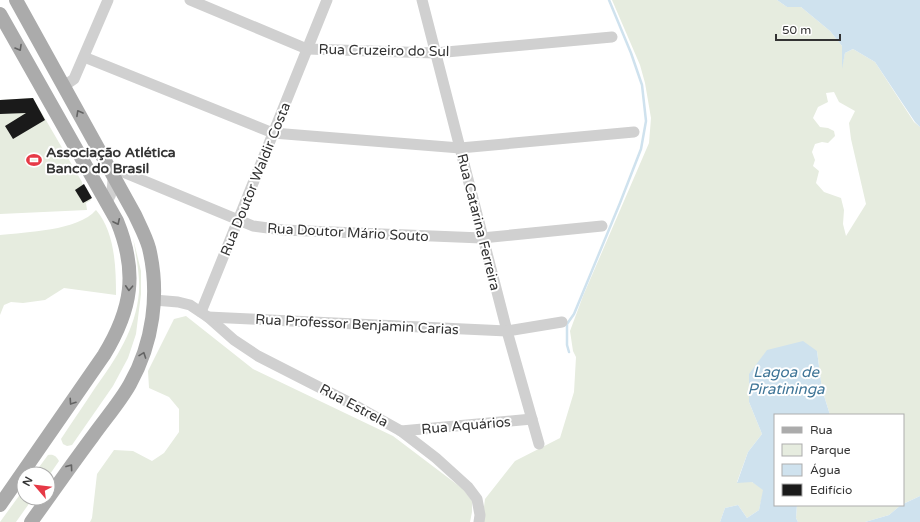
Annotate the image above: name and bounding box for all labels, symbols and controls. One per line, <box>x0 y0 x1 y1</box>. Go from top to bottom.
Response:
scale bar <box>776 16 840 42</box>
text: 50 m <box>782 23 811 37</box>
street label: Rua Cruzeiro do Sul <box>318 41 449 60</box>
one-way arrow <box>15 44 22 51</box>
street label: Rua Doutor Waldir Costa <box>217 100 294 259</box>
one-way arrow <box>77 110 84 118</box>
place label: Associação Atlética Banco do Brasil <box>46 144 176 177</box>
sports icon: Associação Atlética Banco do Brasil <box>25 151 43 169</box>
street label: Rua Catarina Ferreira <box>453 152 504 292</box>
one-way arrow <box>112 217 120 225</box>
street label: Rua Doutor Mário Souto <box>267 220 429 245</box>
one-way arrow <box>124 285 133 291</box>
street label: Rua Professor Benjamin Carias <box>255 311 459 338</box>
one-way arrow <box>138 351 146 358</box>
water label: Lagoa de Piratininga <box>747 363 825 398</box>
street label: Rua Estrela <box>317 380 391 431</box>
one-way arrow <box>70 398 77 405</box>
street label: Rua Aquários <box>421 413 512 438</box>
legend <box>774 414 904 506</box>
text: Rua <box>810 423 833 437</box>
text: Parque <box>810 443 851 457</box>
text: Água <box>810 463 840 477</box>
one-way arrow <box>65 465 72 472</box>
north arrow <box>16 466 56 506</box>
text: N <box>20 475 35 488</box>
text: Edifício <box>810 483 852 497</box>

